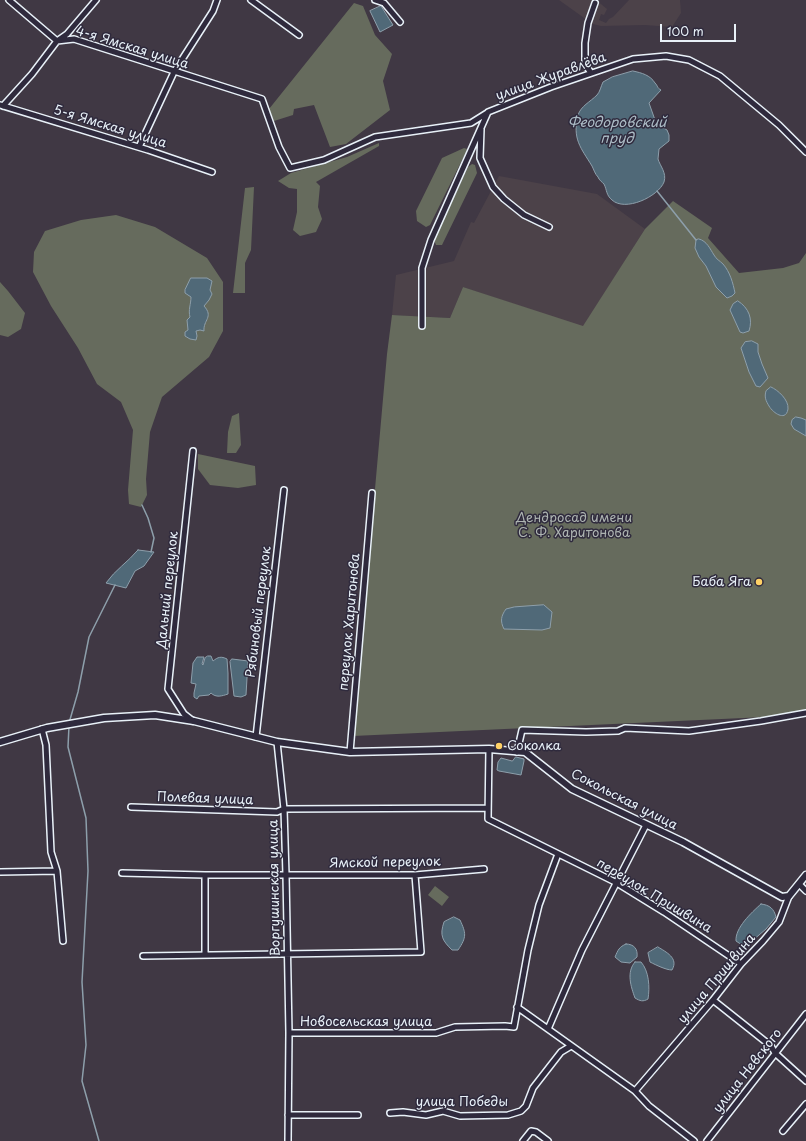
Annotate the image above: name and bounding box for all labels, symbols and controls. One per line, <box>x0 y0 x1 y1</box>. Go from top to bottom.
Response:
scale bar <box>662 16 738 42</box>
text: 100 m <box>667 22 704 40</box>
street label: 4-я Ямская улица <box>74 23 190 73</box>
street label: улица Журавлёва <box>494 50 608 104</box>
street label: 5-я Ямская улица <box>52 102 168 152</box>
water label: Феодоровский пруд <box>568 115 666 148</box>
park label: Дендросад имени С. Ф. Харитонова <box>516 510 632 541</box>
street label: Дальний переулок <box>154 531 182 649</box>
street label: Рябиновый переулок <box>243 545 275 679</box>
street label: переулок Харитонова <box>336 553 364 691</box>
place label: Баба Яга <box>692 574 751 590</box>
marker: Баба Яга <box>754 577 764 587</box>
place label: Соколка <box>507 738 561 754</box>
marker: Соколка <box>494 741 504 751</box>
street label: Сокольская улица <box>568 766 680 834</box>
street label: Полевая улица <box>157 790 253 808</box>
street label: Воргушинская улица <box>266 820 284 956</box>
street label: Ямской переулок <box>329 854 441 872</box>
street label: переулок Пришвина <box>594 855 714 937</box>
street label: улица Пришвина <box>675 931 759 1027</box>
street label: Новосельская улица <box>300 1014 432 1030</box>
street label: улица Невского <box>710 1026 786 1116</box>
street label: улица Победы <box>416 1094 508 1110</box>

